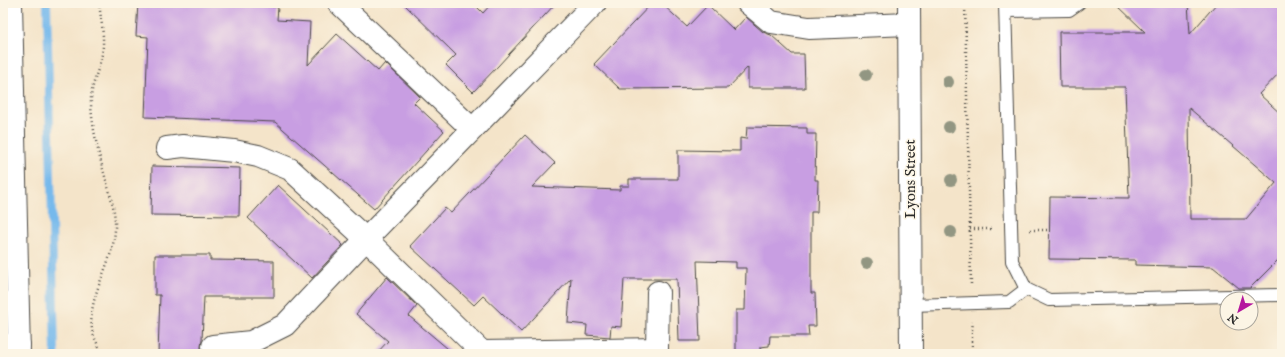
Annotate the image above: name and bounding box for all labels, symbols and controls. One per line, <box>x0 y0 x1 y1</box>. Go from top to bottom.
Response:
street label: Lyons Street <box>901 139 920 219</box>
north arrow <box>1219 291 1259 331</box>
text: N <box>1225 309 1242 327</box>

